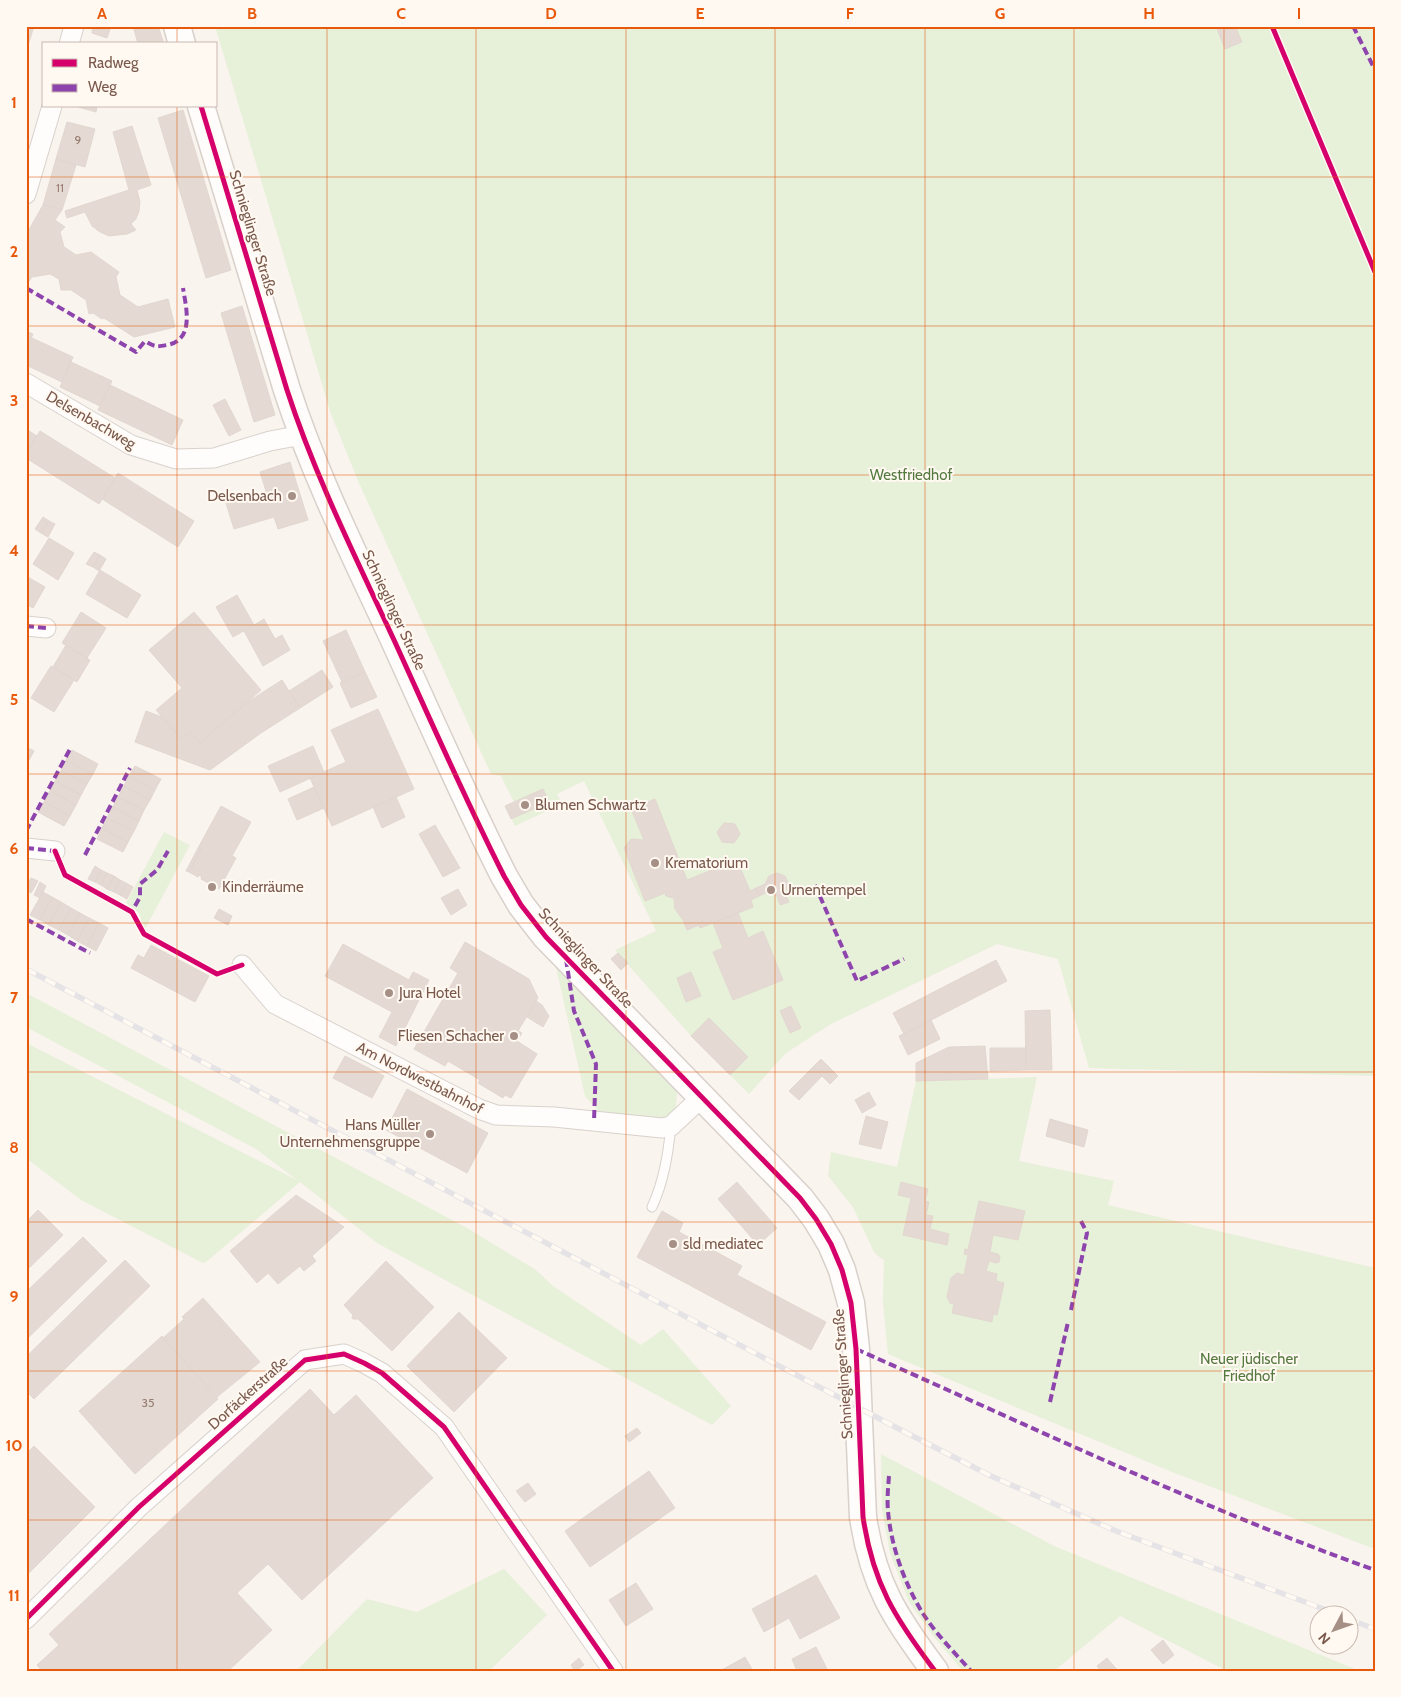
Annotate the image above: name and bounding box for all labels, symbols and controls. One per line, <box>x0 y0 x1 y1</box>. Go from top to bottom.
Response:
text: A <box>97 4 107 23</box>
text: B <box>247 4 257 23</box>
text: C <box>396 4 406 23</box>
text: D <box>545 4 557 23</box>
text: E <box>695 4 705 23</box>
text: F <box>846 4 855 23</box>
text: G <box>995 4 1005 23</box>
text: H <box>1143 4 1155 23</box>
text: I <box>1297 4 1301 23</box>
legend <box>42 42 218 108</box>
text: Radweg <box>88 54 139 72</box>
text: Weg <box>88 78 117 96</box>
text: 1 <box>11 93 17 112</box>
house number: 9 <box>75 132 82 147</box>
street label: Schnieglinger Straße <box>225 168 281 298</box>
house number: 11 <box>56 180 64 195</box>
text: 2 <box>10 242 18 261</box>
street label: Delsenbachweg <box>43 387 140 453</box>
text: 3 <box>10 391 18 410</box>
park label: Westfriedhof <box>870 466 952 484</box>
place label: Delsenbach <box>207 487 282 505</box>
marker: Delsenbach <box>286 490 298 502</box>
text: 4 <box>9 541 19 560</box>
street label: Schnieglinger Straße <box>358 547 430 673</box>
text: 5 <box>10 690 18 709</box>
place label: Blumen Schwartz <box>535 796 646 814</box>
marker: Blumen Schwartz <box>519 799 531 811</box>
text: 6 <box>10 839 19 858</box>
place label: Krematorium <box>665 854 748 872</box>
marker: Krematorium <box>649 857 661 869</box>
place label: Kinderräume <box>222 878 304 896</box>
marker: Kinderräume <box>206 881 218 893</box>
place label: Urnentempel <box>781 881 867 899</box>
marker: Urnentempel <box>765 884 777 896</box>
street label: Schnieglinger Straße <box>535 904 637 1012</box>
place label: Jura Hotel <box>398 984 461 1002</box>
marker: Jura Hotel <box>383 987 395 999</box>
text: 7 <box>10 988 19 1007</box>
place label: Fliesen Schacher <box>398 1027 504 1045</box>
marker: Fliesen Schacher <box>508 1030 520 1042</box>
street label: Am Nordwestbahnhof <box>353 1038 487 1118</box>
place label: Hans Müller Unternehmensgruppe <box>280 1116 420 1151</box>
marker: Hans Müller Unternehmensgruppe <box>424 1128 436 1140</box>
text: 8 <box>9 1138 19 1157</box>
place label: sld mediatec <box>683 1235 763 1253</box>
marker: sld mediatec <box>667 1238 679 1250</box>
text: 9 <box>10 1287 19 1306</box>
street label: Schnieglinger Straße <box>829 1308 857 1440</box>
park label: Neuer jüdischer Friedhof <box>1200 1350 1298 1385</box>
street label: Dorfäckerstraße <box>204 1352 292 1433</box>
house number: 35 <box>142 1395 154 1410</box>
text: 10 <box>5 1436 23 1455</box>
text: 11 <box>8 1586 20 1605</box>
north arrow <box>1308 1604 1358 1654</box>
text: N <box>1314 1629 1334 1648</box>

